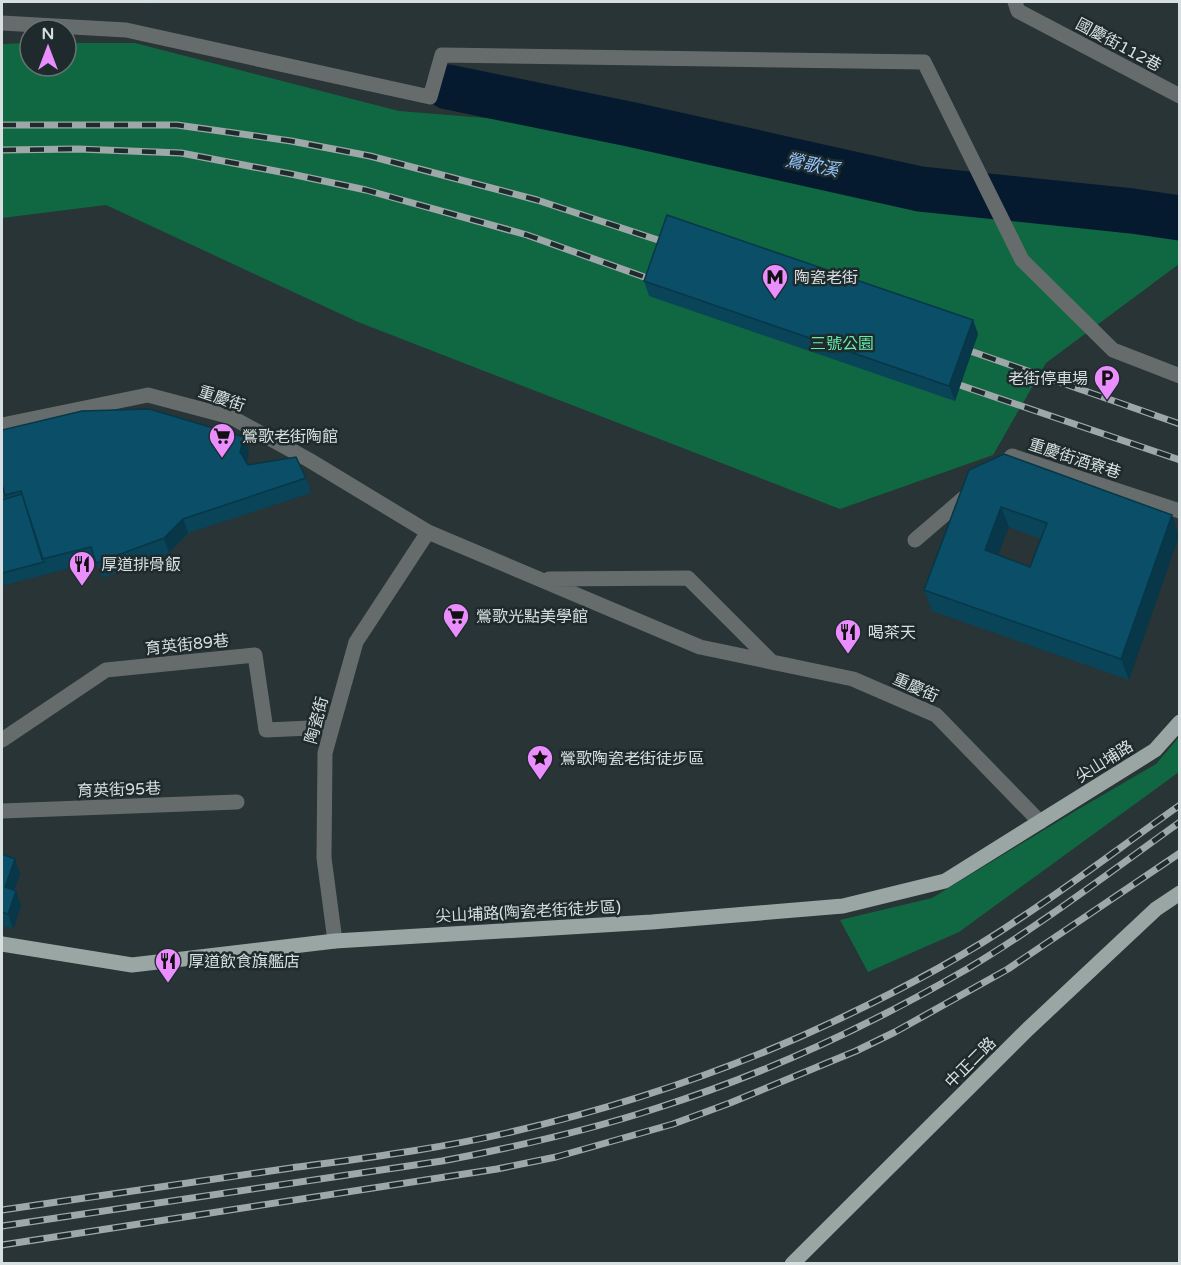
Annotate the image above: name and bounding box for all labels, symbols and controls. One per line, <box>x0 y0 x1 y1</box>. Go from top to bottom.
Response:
street label: 國慶街112巷 <box>1072 14 1165 76</box>
north arrow <box>18 18 78 78</box>
text: N <box>42 24 54 44</box>
water label: 鶯歌溪 <box>783 149 844 182</box>
metro station icon: 陶瓷老街 <box>760 262 790 300</box>
place label: 陶瓷老街 <box>794 268 858 288</box>
park label: 三號公園 <box>810 334 874 354</box>
parking icon: 老街停車場 <box>1092 363 1122 401</box>
place label: 老街停車場 <box>1008 369 1088 389</box>
street label: 重慶街 <box>196 382 248 416</box>
supermarket icon: 鶯歌老街陶館 <box>207 421 237 459</box>
place label: 鶯歌老街陶館 <box>242 427 338 447</box>
street label: 重慶街酒寮巷 <box>1026 435 1123 483</box>
restaurant icon: 厚道排骨飯 <box>67 549 97 587</box>
place label: 厚道排骨飯 <box>101 555 181 575</box>
supermarket icon: 鶯歌光點美學館 <box>441 601 471 639</box>
place label: 鶯歌光點美學館 <box>476 607 588 627</box>
restaurant icon: 喝茶天 <box>833 617 863 655</box>
place label: 喝茶天 <box>868 623 916 643</box>
street label: 育英街89巷 <box>144 631 230 659</box>
street label: 重慶街 <box>890 669 942 707</box>
street label: 陶瓷街 <box>301 694 333 746</box>
street label: 尖山埔路 <box>1072 736 1137 787</box>
place icon: 鶯歌陶瓷老街徒步區 <box>525 743 555 781</box>
place label: 鶯歌陶瓷老街徒步區 <box>560 749 704 769</box>
street label: 育英街95巷 <box>77 779 161 801</box>
street label: 尖山埔路(陶瓷老街徒步區) <box>435 897 621 927</box>
restaurant icon: 厚道飲食旗艦店 <box>153 946 183 984</box>
place label: 厚道飲食旗艦店 <box>188 952 300 972</box>
street label: 中正二路 <box>941 1033 1000 1092</box>

